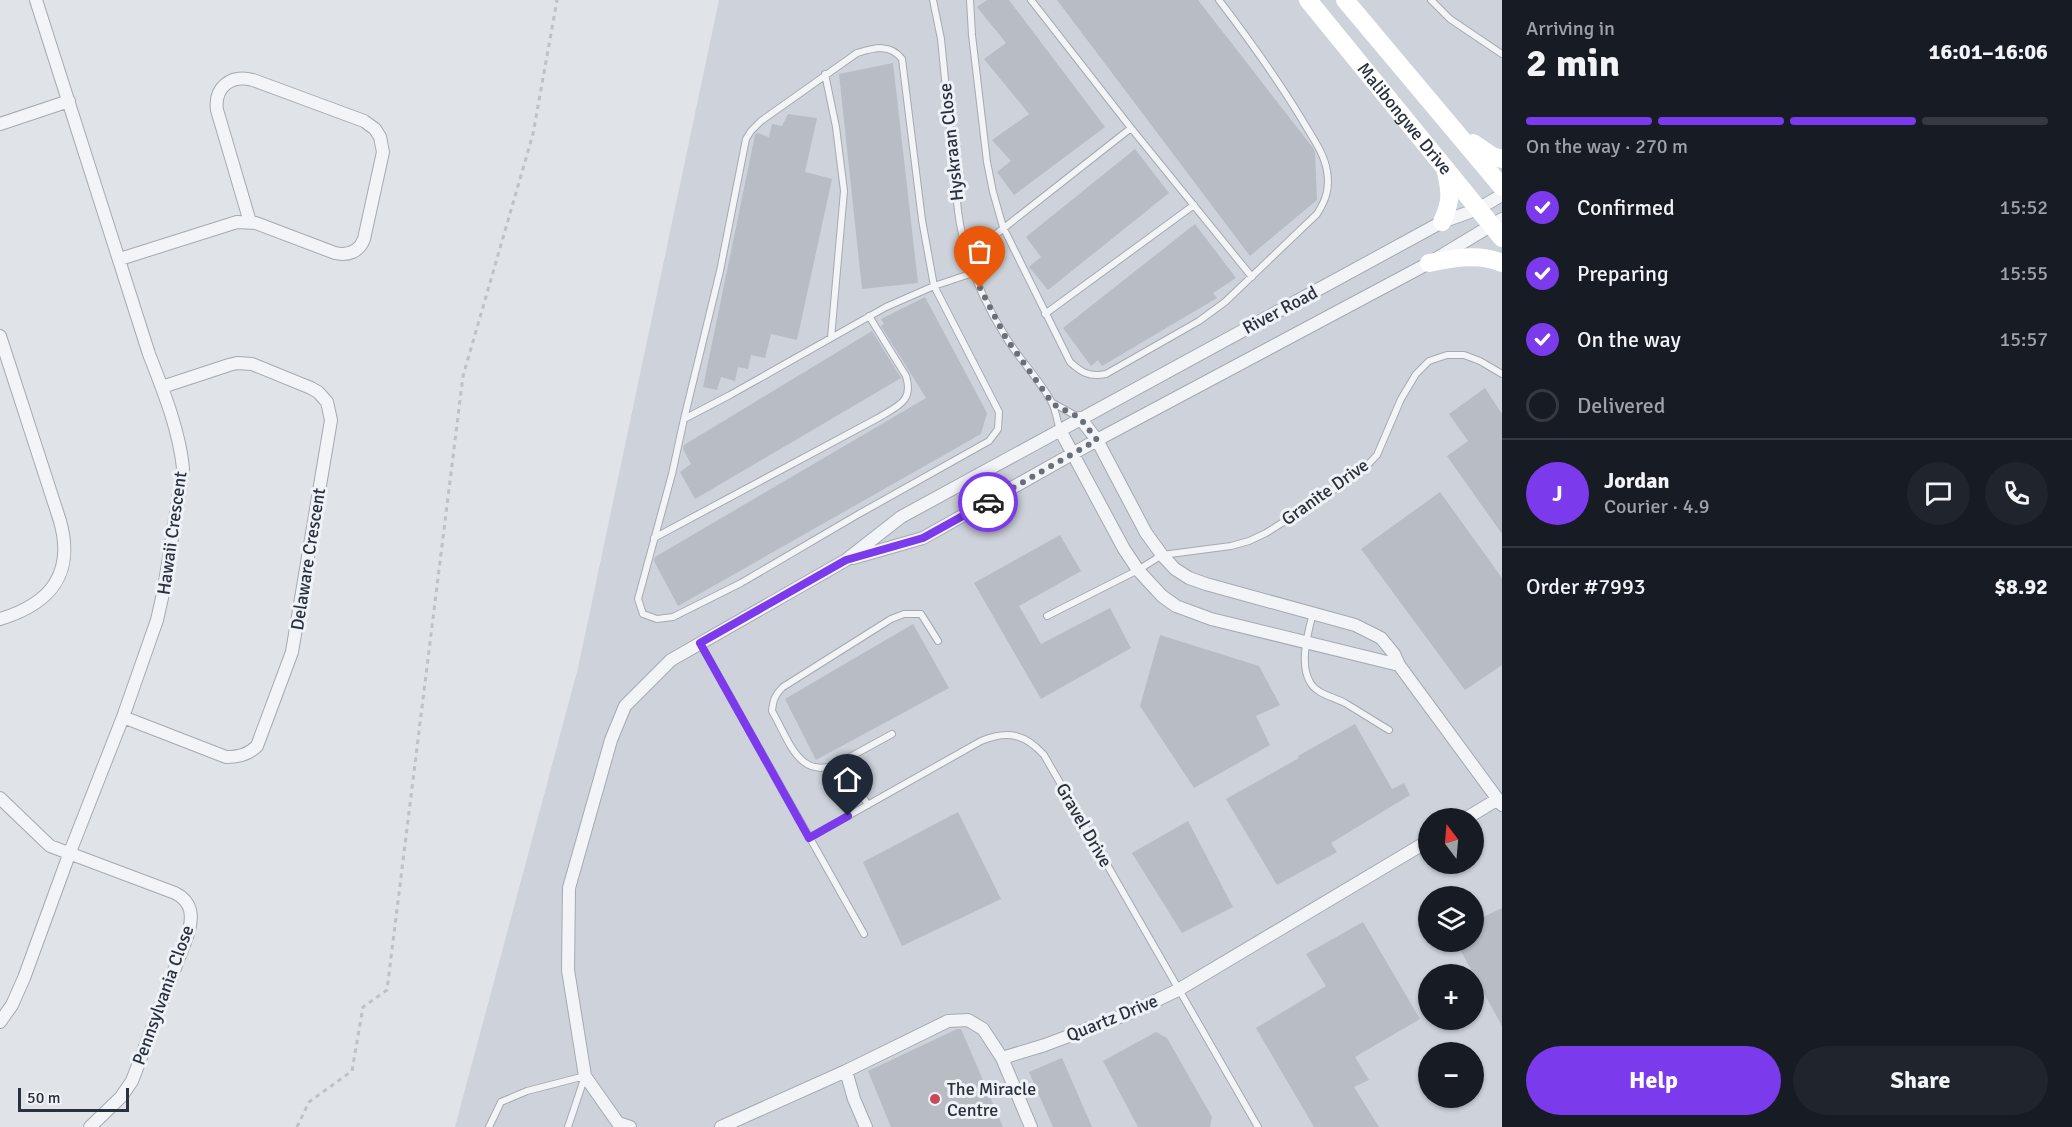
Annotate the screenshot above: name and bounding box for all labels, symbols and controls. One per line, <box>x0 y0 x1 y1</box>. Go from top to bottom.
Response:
text: Arriving in <box>1526 16 1615 41</box>
text: 16:01–16:06 <box>1929 38 2048 65</box>
text: 2 min <box>1526 39 1620 87</box>
street label: Malibongwe Drive <box>1353 58 1457 179</box>
street label: Hyskraan Close <box>934 82 968 202</box>
text: On the way · 270 m <box>1526 134 1688 159</box>
icon: check <box>1526 191 1559 224</box>
text: Confirmed <box>1577 194 1675 221</box>
text: 15:52 <box>1999 195 2048 220</box>
pin <box>954 226 1005 288</box>
icon: bag <box>963 235 996 268</box>
icon: check <box>1526 257 1559 290</box>
text: Preparing <box>1577 260 1669 287</box>
text: 15:55 <box>1999 261 2048 286</box>
street label: River Road <box>1239 281 1321 339</box>
icon: check <box>1526 323 1559 356</box>
text: On the way <box>1577 326 1681 353</box>
text: 15:57 <box>1999 327 2048 352</box>
text: Delivered <box>1577 392 1665 419</box>
street label: Granite Drive <box>1277 454 1373 530</box>
button: chat <box>1907 462 1970 525</box>
button: phone <box>1985 462 2048 525</box>
text: Jordan <box>1604 467 1670 494</box>
street label: Hawaii Crescent <box>152 470 192 596</box>
courier <box>958 472 1018 532</box>
text: J <box>1552 480 1563 507</box>
street label: Delaware Crescent <box>286 486 330 632</box>
icon: car <box>972 486 1005 519</box>
text: Courier · 4.9 <box>1604 494 1710 519</box>
text: Order #7993 <box>1526 573 1646 600</box>
text: $8.92 <box>1994 573 2048 600</box>
pin <box>822 754 873 816</box>
icon: home <box>831 763 864 796</box>
street label: Gravel Drive <box>1051 779 1117 871</box>
north arrow <box>1418 808 1484 874</box>
map controls <box>1418 808 1484 1108</box>
button: layers <box>1418 886 1484 952</box>
street label: Pennsylvania Close <box>128 922 198 1068</box>
button: + <box>1418 964 1484 1030</box>
street label: Quartz Drive <box>1063 990 1161 1046</box>
button: − <box>1418 1042 1484 1108</box>
button: Help <box>1526 1046 1781 1115</box>
button: Share <box>1793 1046 2048 1115</box>
place label: The Miracle Centre <box>947 1078 1036 1121</box>
scale bar <box>18 1085 129 1112</box>
text: 50 m <box>27 1088 61 1108</box>
marker: The Miracle Centre <box>928 1092 942 1106</box>

